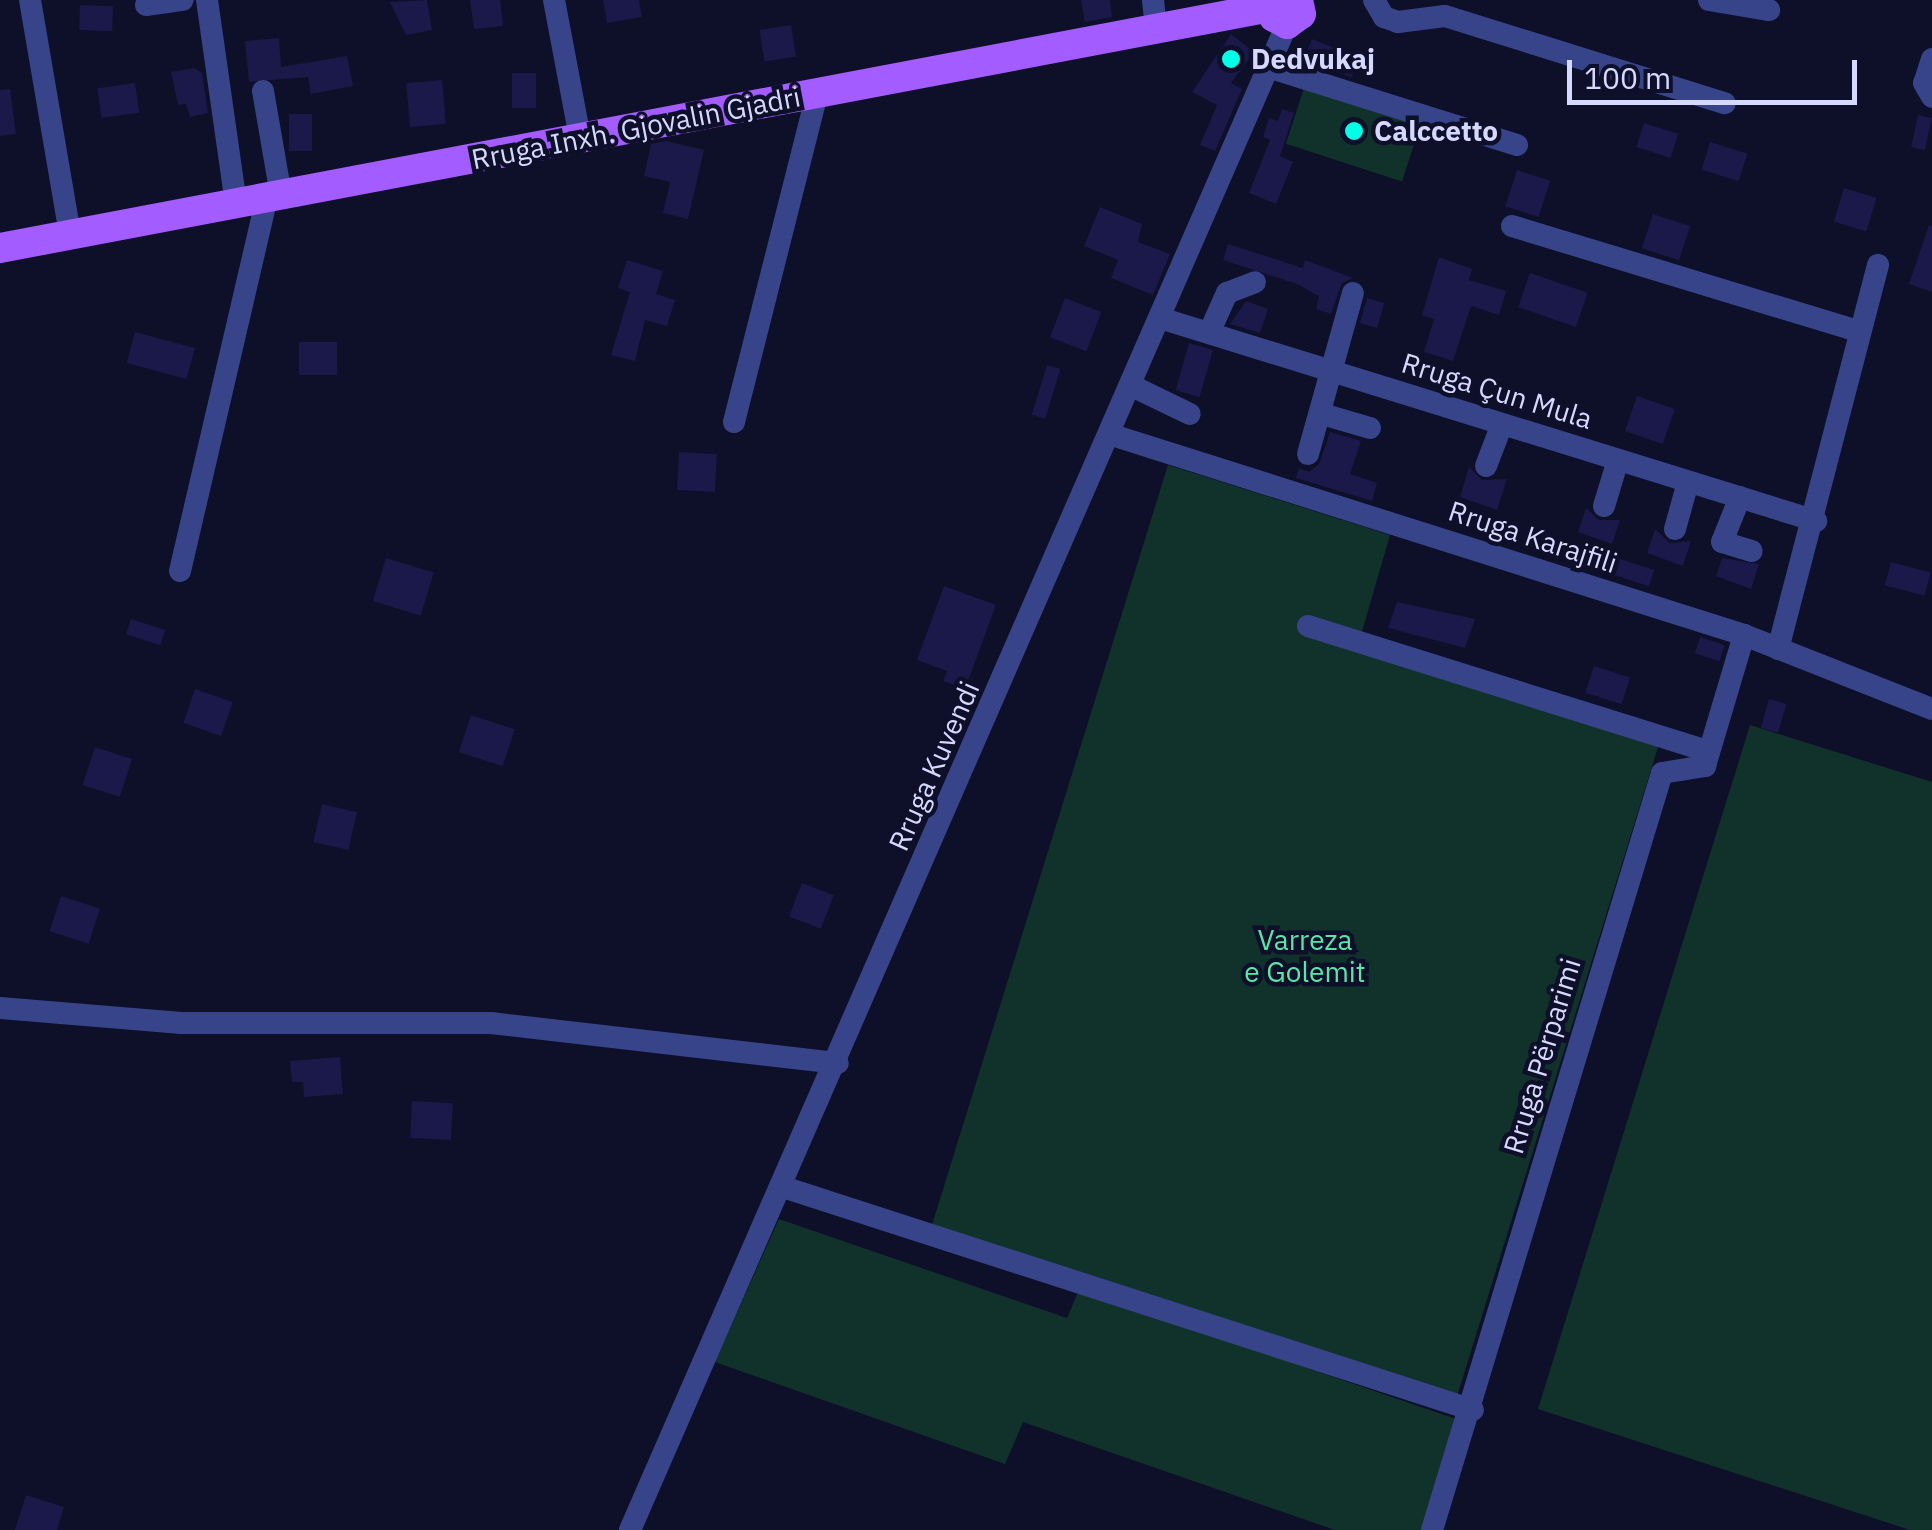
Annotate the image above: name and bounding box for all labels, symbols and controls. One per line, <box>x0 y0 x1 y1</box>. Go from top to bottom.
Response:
scale bar <box>1572 40 1862 102</box>
place label: Dedvukaj <box>1251 42 1375 76</box>
marker: Dedvukaj <box>1220 48 1242 70</box>
text: 100 m <box>1584 58 1671 97</box>
street label: Rruga Inxh. Gjovalin Gjadri <box>469 80 803 176</box>
place label: Calccetto <box>1374 114 1498 148</box>
marker: Calccetto <box>1343 120 1365 142</box>
street label: Rruga Çun Mula <box>1398 346 1596 436</box>
street label: Rruga Karajfili <box>1444 494 1622 580</box>
street label: Rruga Kuvendi <box>882 676 986 856</box>
park label: Varreza e Golemit <box>1244 923 1366 989</box>
street label: Rruga Përparimi <box>1496 954 1588 1158</box>

